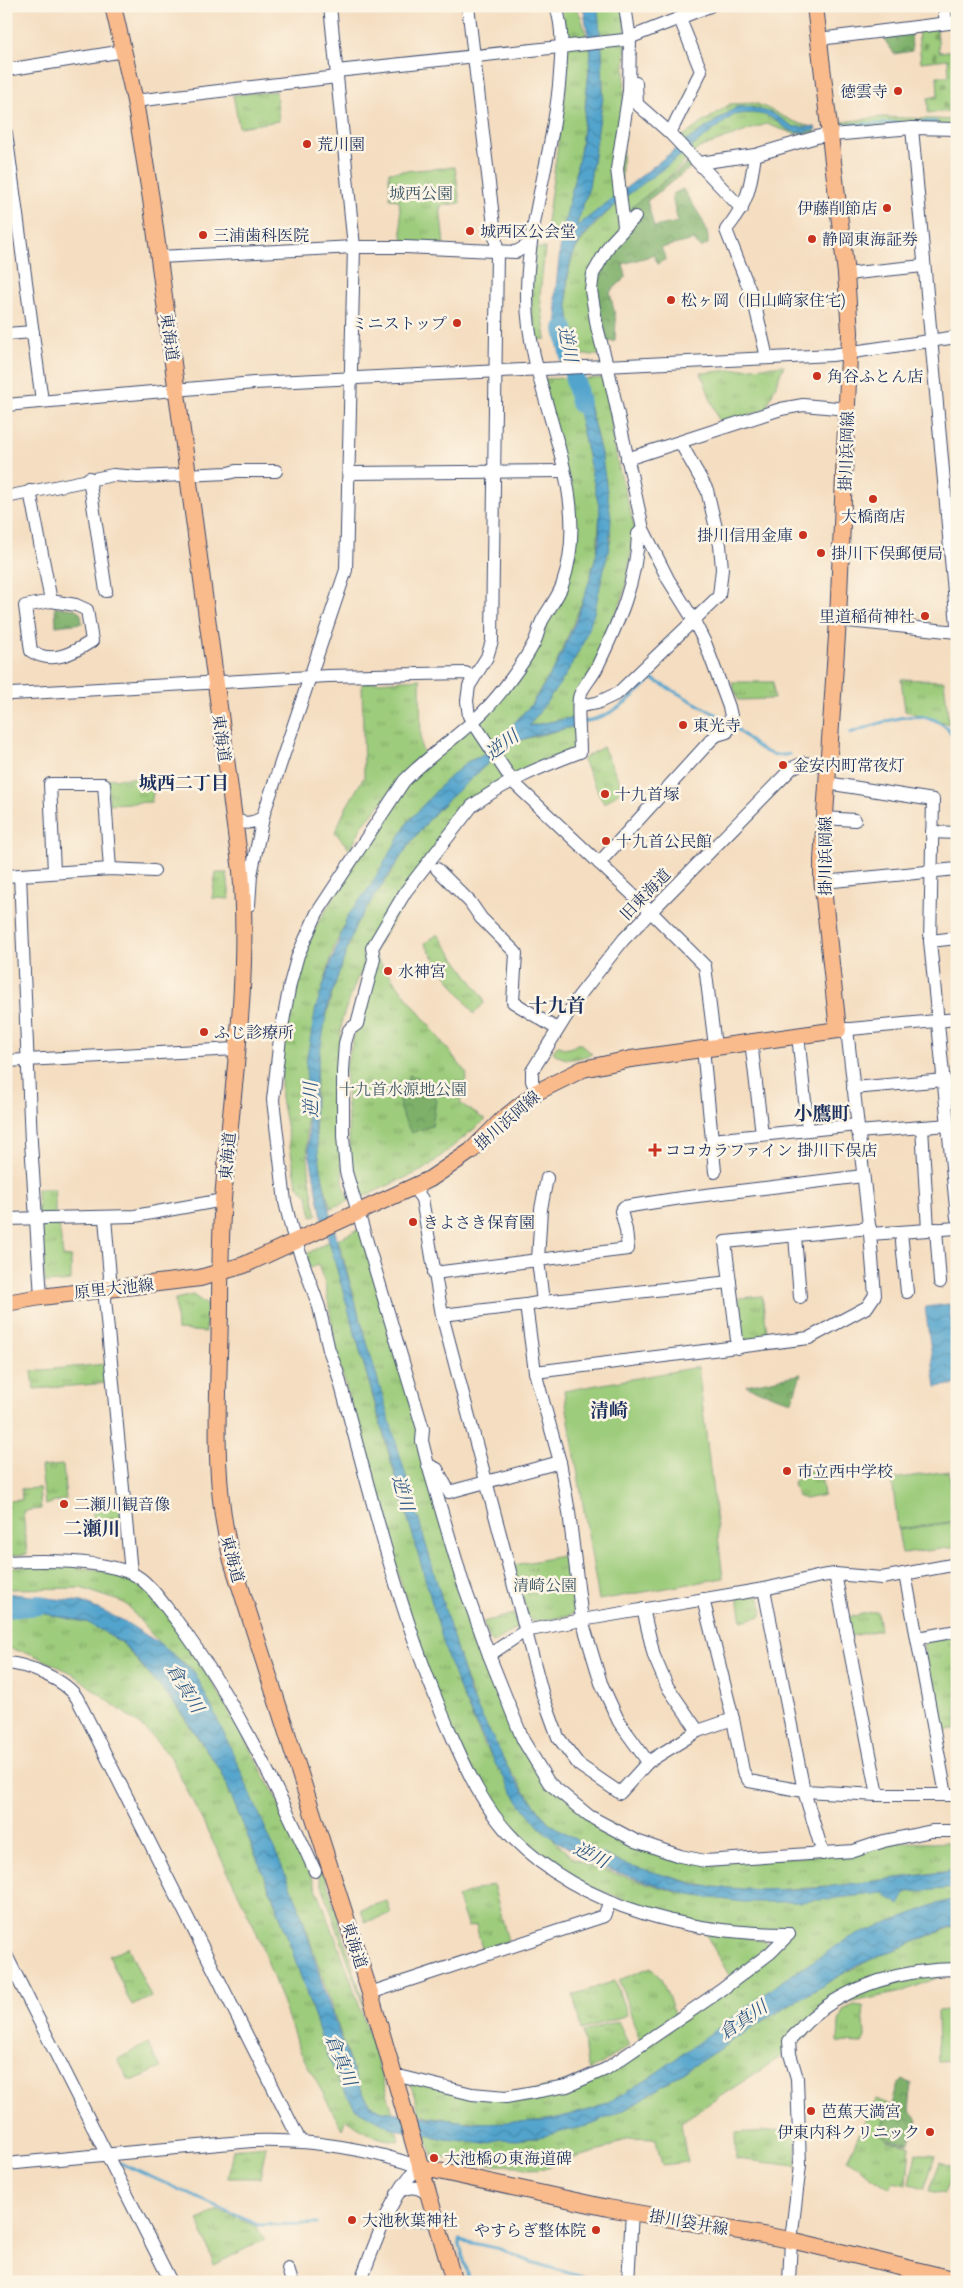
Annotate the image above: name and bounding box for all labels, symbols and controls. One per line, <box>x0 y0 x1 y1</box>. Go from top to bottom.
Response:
place label: 徳雲寺 <box>840 81 888 103</box>
marker: 徳雲寺 <box>892 85 904 97</box>
place label: 荒川園 <box>317 134 365 156</box>
marker: 荒川園 <box>301 138 313 150</box>
park label: 城西公園 <box>389 183 453 205</box>
place label: 伊藤削節店 <box>797 198 877 220</box>
marker: 伊藤削節店 <box>881 202 893 214</box>
place label: 城西区公会堂 <box>480 221 576 243</box>
place label: 三浦歯科医院 <box>213 225 309 247</box>
marker: 城西区公会堂 <box>464 225 476 237</box>
marker: 三浦歯科医院 <box>197 229 209 241</box>
place label: 静岡東海証券 <box>822 229 918 251</box>
marker: 静岡東海証券 <box>806 233 818 245</box>
place label: 松ヶ岡（旧山﨑家住宅) <box>681 290 846 312</box>
marker: 松ヶ岡（旧山﨑家住宅) <box>665 294 677 306</box>
street label: 東海道 <box>155 312 183 362</box>
place label: ミニストップ <box>351 313 447 335</box>
marker: ミニストップ <box>451 317 463 329</box>
water label: 逆川 <box>552 324 584 366</box>
place label: 角谷ふとん店 <box>827 366 923 388</box>
marker: 角谷ふとん店 <box>811 370 823 382</box>
street label: 掛川浜岡線 <box>835 411 859 491</box>
marker: 大橋商店 <box>867 493 879 505</box>
place label: 大橋商店 <box>841 506 905 528</box>
place label: 掛川信用金庫 <box>697 525 793 547</box>
marker: 掛川信用金庫 <box>797 529 809 541</box>
place label: 掛川下俣郵便局 <box>831 543 943 565</box>
marker: 掛川下俣郵便局 <box>815 547 827 559</box>
place label: 里道稲荷神社 <box>819 606 915 628</box>
marker: 里道稲荷神社 <box>919 610 931 622</box>
street label: 東海道 <box>207 713 235 763</box>
place label: 東光寺 <box>693 715 741 737</box>
marker: 東光寺 <box>677 719 689 731</box>
water label: 逆川 <box>480 723 526 766</box>
place label: 金安内町常夜灯 <box>793 755 905 777</box>
marker: 金安内町常夜灯 <box>777 759 789 771</box>
district label: 城西二丁目 <box>139 771 229 796</box>
place label: 十九首塚 <box>615 784 679 806</box>
marker: 十九首塚 <box>599 788 611 800</box>
street label: 掛川浜岡線 <box>815 816 837 896</box>
place label: 十九首公民館 <box>616 831 712 853</box>
marker: 十九首公民館 <box>600 835 612 847</box>
street label: 旧東海道 <box>616 864 676 925</box>
place label: 水神宮 <box>398 961 446 983</box>
marker: 水神宮 <box>382 965 394 977</box>
district label: 十九首 <box>528 993 586 1019</box>
place label: ふじ診療所 <box>214 1022 294 1044</box>
marker: ふじ診療所 <box>198 1026 210 1038</box>
park label: 十九首水源地公園 <box>339 1079 467 1101</box>
water label: 逆川 <box>299 1080 324 1118</box>
street label: 掛川浜岡線 <box>470 1086 545 1155</box>
district label: 小鷹町 <box>793 1101 851 1127</box>
street label: 東海道 <box>215 1131 241 1181</box>
place label: ココカラファイン 掛川下俣店 <box>665 1140 877 1162</box>
marker: ココカラファイン 掛川下俣店 <box>649 1144 661 1156</box>
place label: きよさき保育園 <box>423 1212 535 1234</box>
marker: きよさき保育園 <box>407 1216 419 1228</box>
street label: 原里大池線 <box>73 1274 155 1304</box>
district label: 清崎 <box>590 1398 628 1424</box>
place label: 市立西中学校 <box>797 1461 893 1483</box>
marker: 市立西中学校 <box>781 1465 793 1477</box>
water label: 逆川 <box>386 1473 420 1516</box>
place label: 二瀬川観音像 <box>74 1494 170 1516</box>
marker: 二瀬川観音像 <box>58 1498 70 1510</box>
district label: 二瀬川 <box>63 1516 121 1542</box>
street label: 東海道 <box>215 1533 249 1585</box>
park label: 清崎公園 <box>513 1575 577 1597</box>
water label: 倉真川 <box>160 1659 210 1720</box>
water label: 逆川 <box>569 1836 614 1876</box>
street label: 東海道 <box>336 1919 372 1972</box>
water label: 倉真川 <box>714 1994 774 2046</box>
water label: 倉真川 <box>319 2030 363 2092</box>
place label: 芭蕉天満宮 <box>821 2101 901 2123</box>
marker: 芭蕉天満宮 <box>805 2105 817 2117</box>
place label: 伊東内科クリニック <box>777 2122 920 2144</box>
marker: 伊東内科クリニック <box>924 2126 936 2138</box>
place label: 大池橋の東海道碑 <box>444 2148 572 2170</box>
marker: 大池橋の東海道碑 <box>428 2152 440 2164</box>
street label: 掛川袋井線 <box>648 2205 730 2241</box>
place label: 大池秋葉神社 <box>362 2210 458 2232</box>
marker: 大池秋葉神社 <box>346 2214 358 2226</box>
place label: やすらぎ整体院 <box>474 2220 586 2242</box>
marker: やすらぎ整体院 <box>590 2224 602 2236</box>

